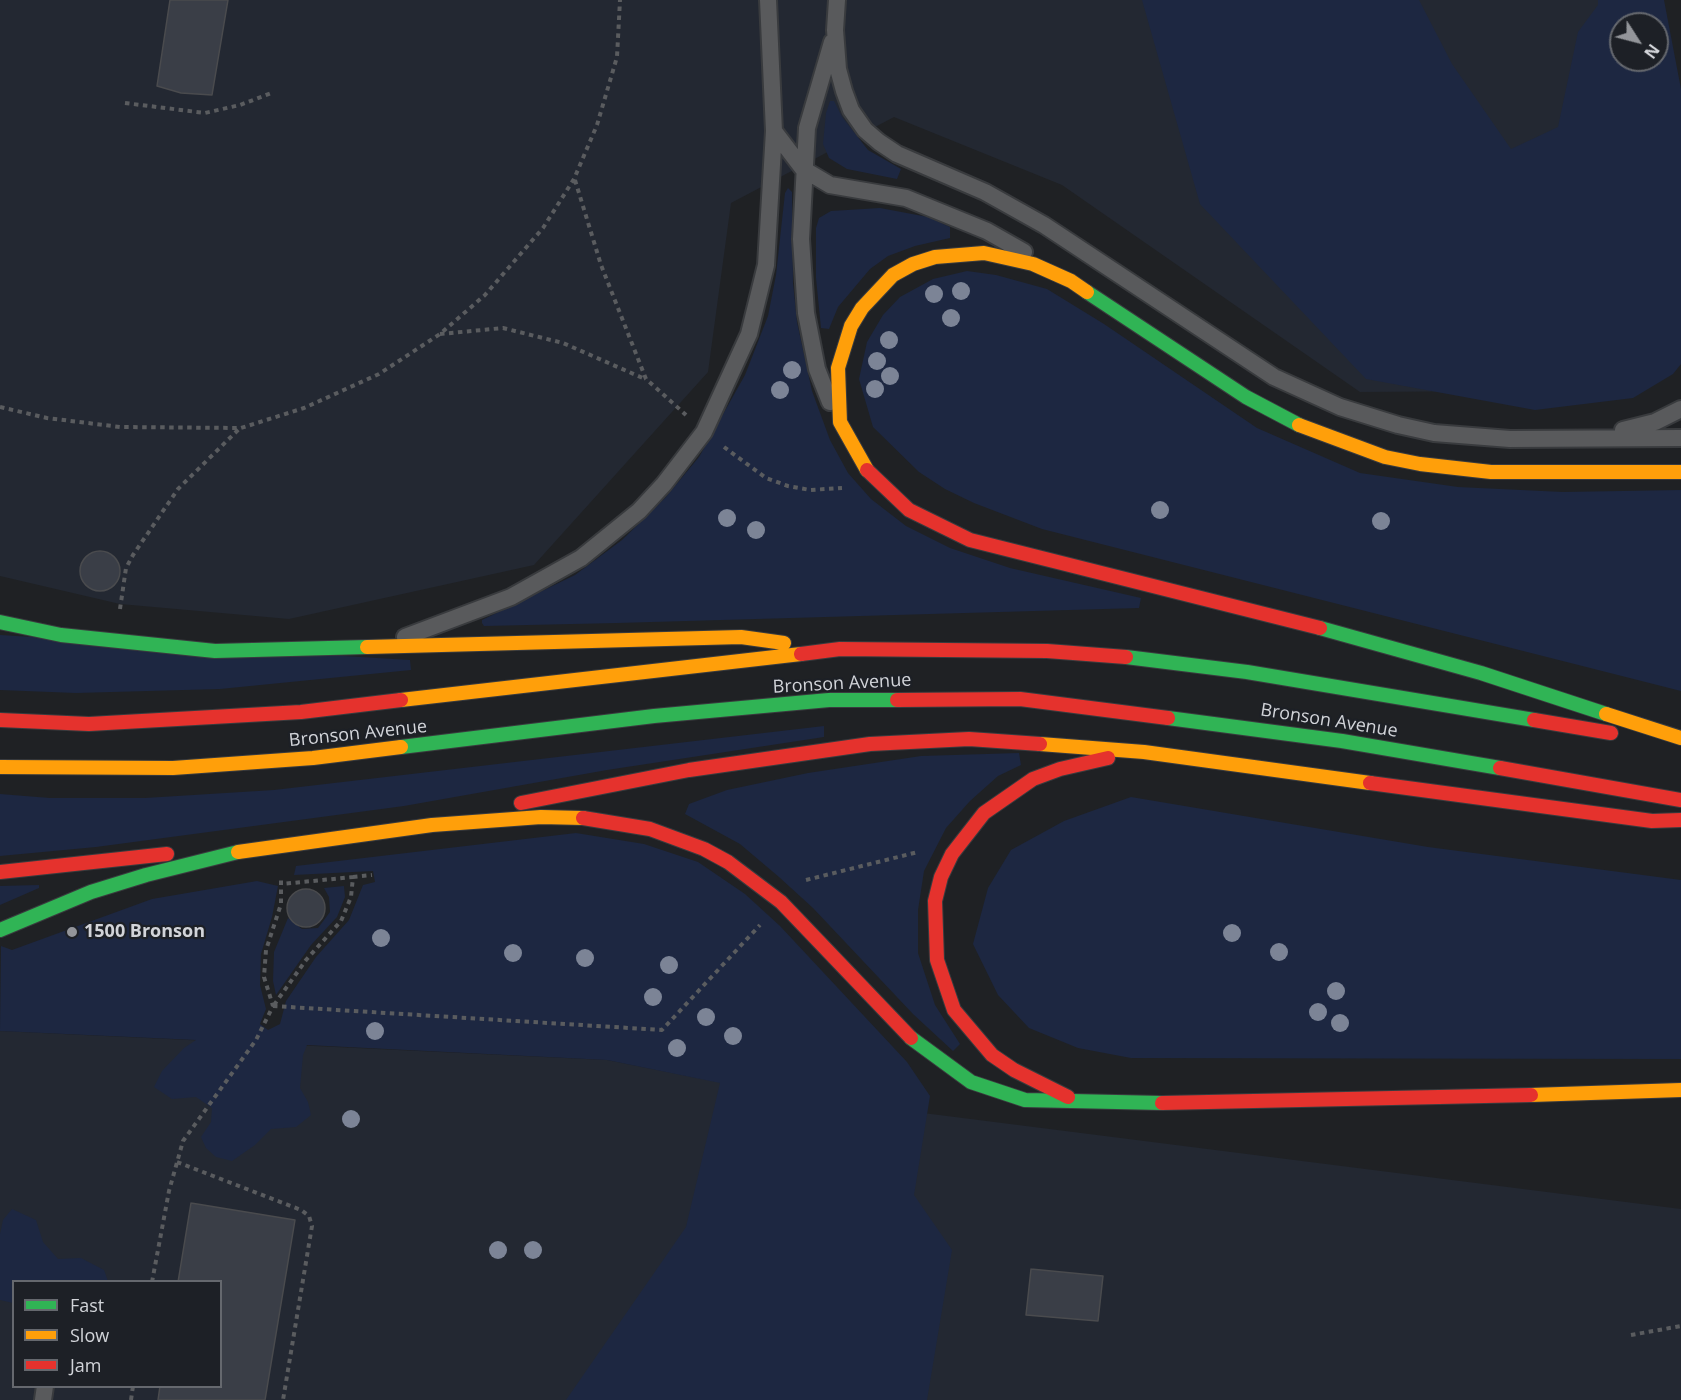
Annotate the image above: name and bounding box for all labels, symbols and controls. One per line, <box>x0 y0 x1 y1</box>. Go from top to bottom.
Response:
north arrow <box>1609 12 1669 72</box>
text: N <box>1639 40 1665 63</box>
street label: Bronson Avenue <box>772 670 912 698</box>
street label: Bronson Avenue <box>1259 699 1399 743</box>
street label: Bronson Avenue <box>288 716 428 752</box>
place label: 1500 Bronson <box>84 921 205 943</box>
marker: 1500 Bronson <box>65 925 79 939</box>
legend <box>12 1280 222 1388</box>
text: Fast <box>70 1293 104 1317</box>
text: Slow <box>70 1323 109 1347</box>
text: Jam <box>70 1353 102 1377</box>

